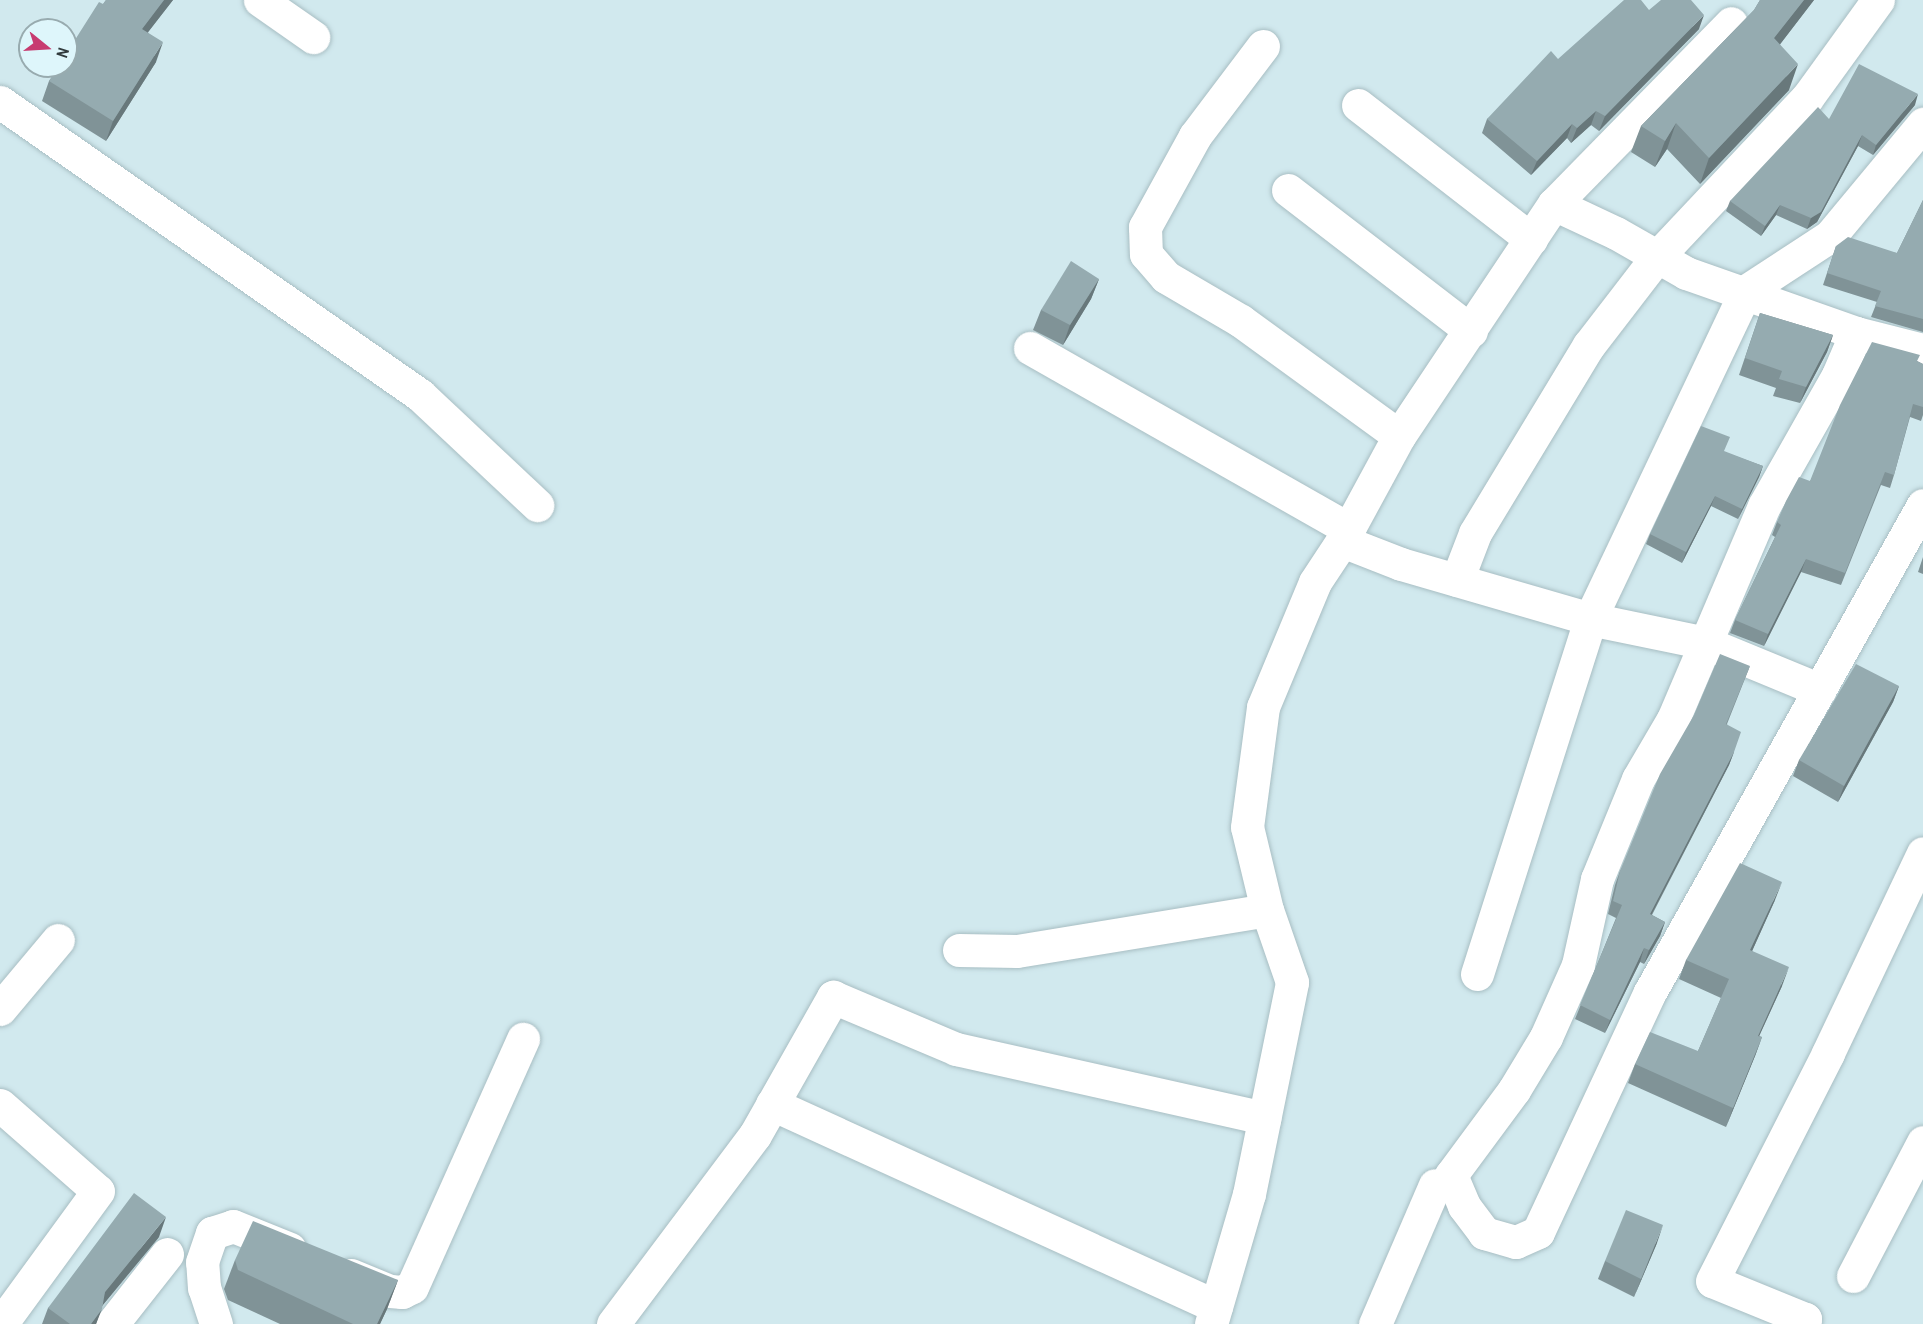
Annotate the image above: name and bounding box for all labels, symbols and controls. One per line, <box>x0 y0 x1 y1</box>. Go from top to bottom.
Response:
north arrow <box>18 18 78 78</box>
text: N <box>51 45 75 61</box>

